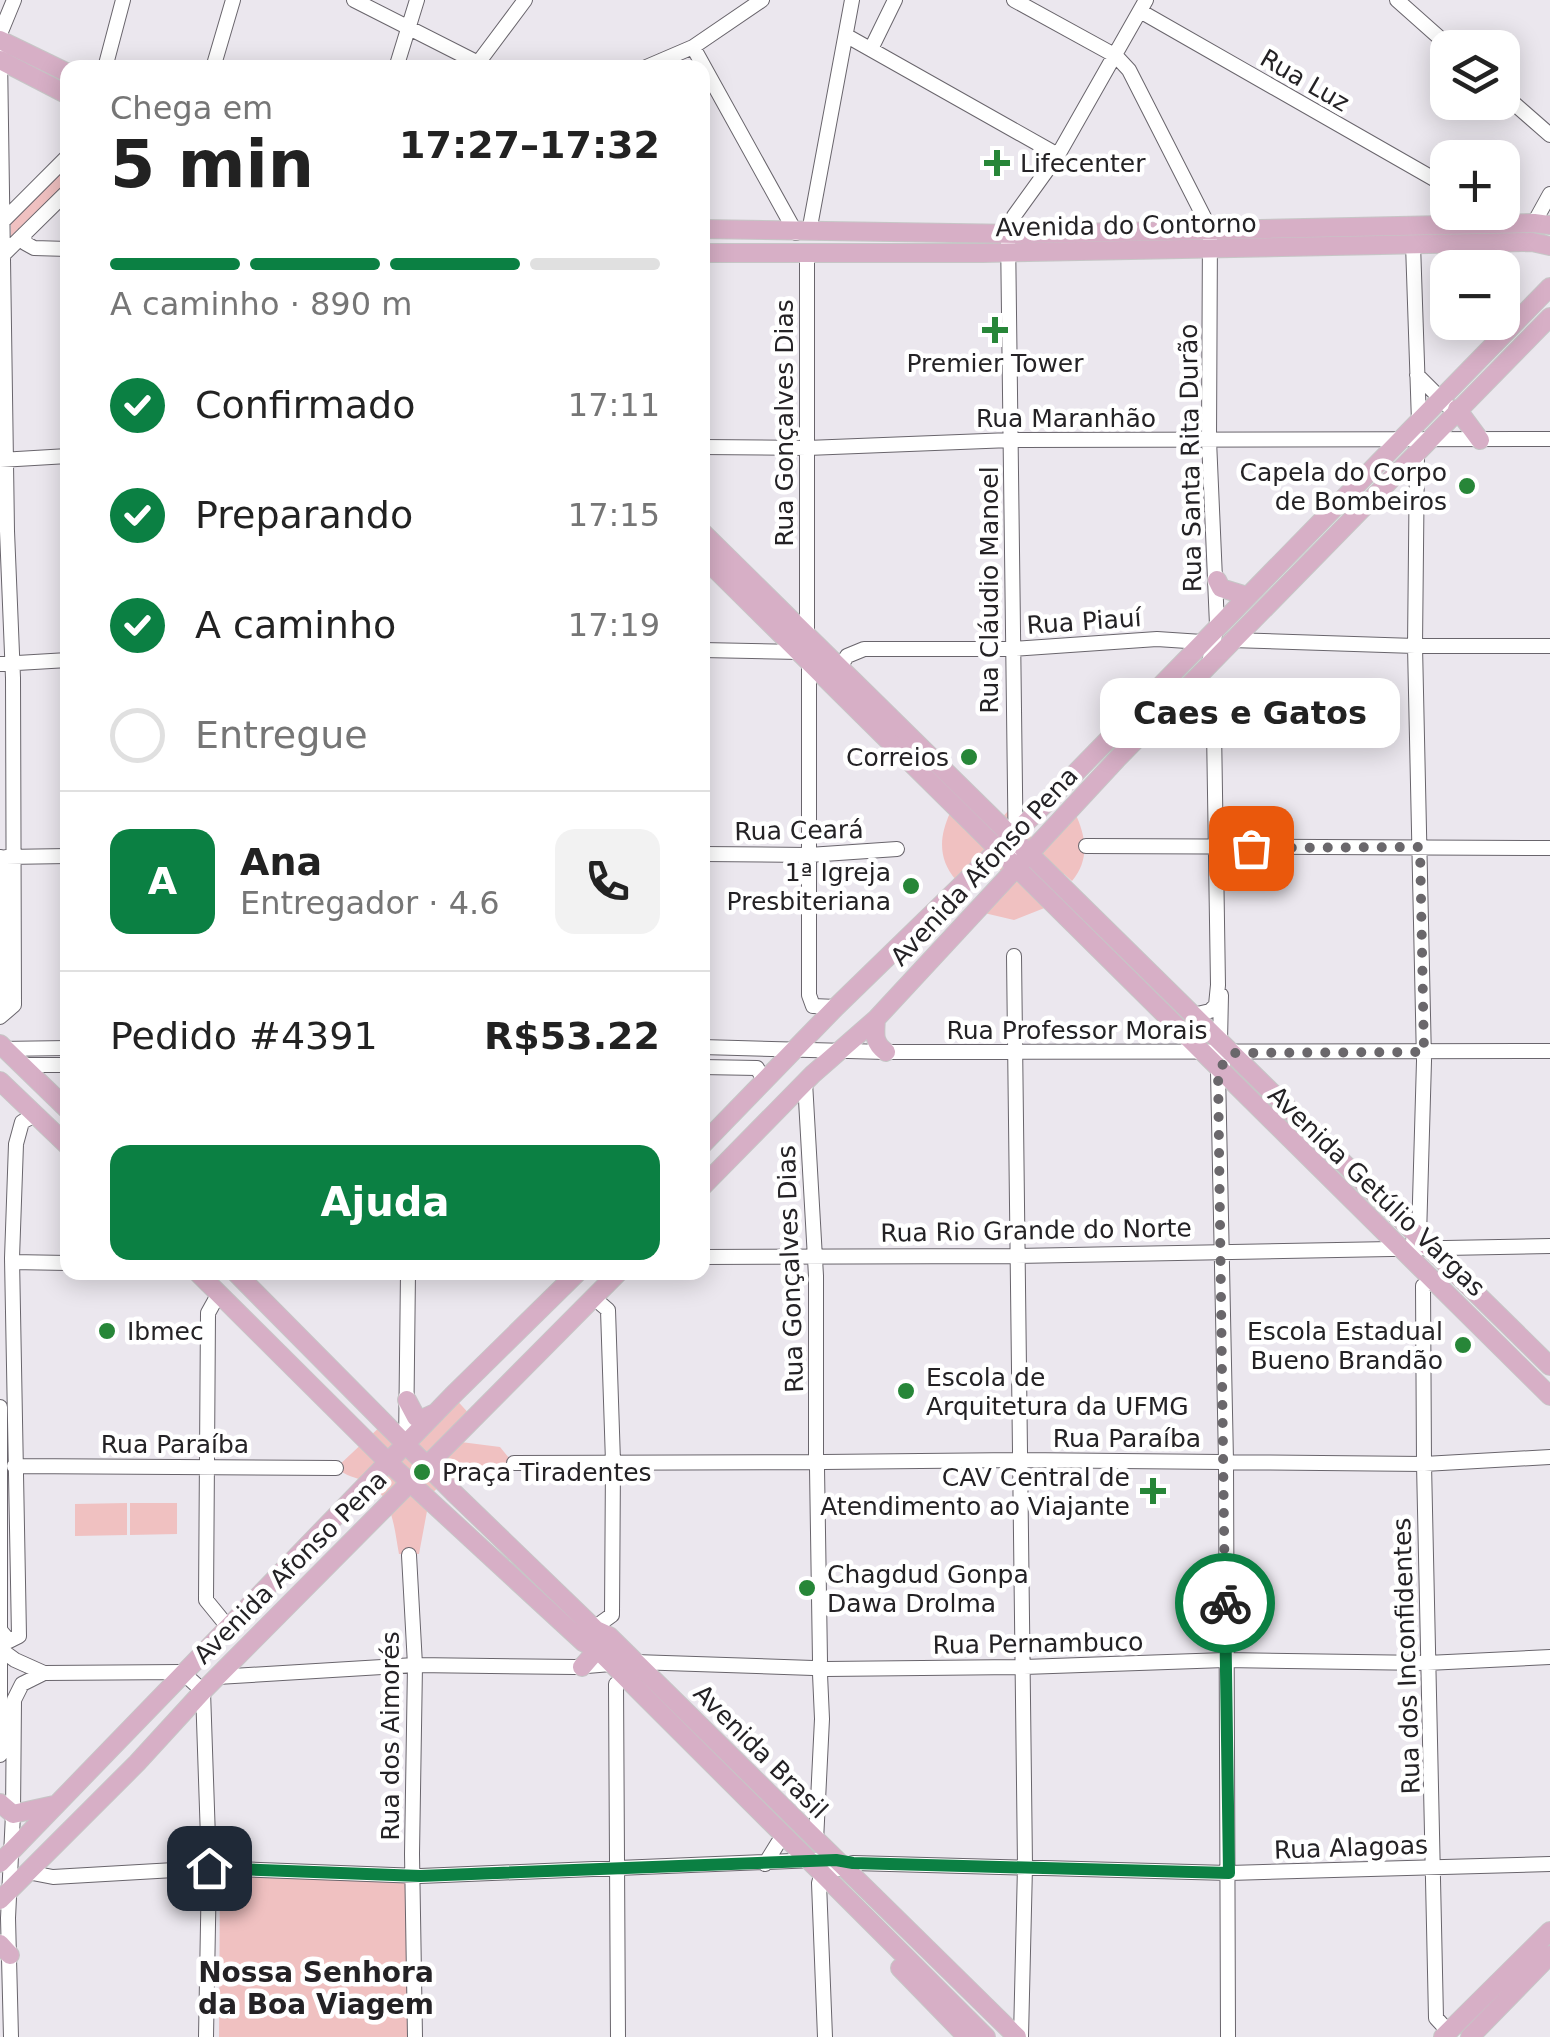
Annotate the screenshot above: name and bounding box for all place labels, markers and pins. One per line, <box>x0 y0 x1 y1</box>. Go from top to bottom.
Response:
place label: Lifecenter <box>1020 149 1146 178</box>
marker: Lifecenter <box>984 150 1010 176</box>
marker: Premier Tower <box>982 317 1008 343</box>
place label: Premier Tower <box>906 349 1084 378</box>
place label: Capela do Corpo de Bombeiros <box>1239 458 1447 516</box>
marker: Capela do Corpo de Bombeiros <box>1456 475 1478 497</box>
callout: Caes e Gatos <box>1101 678 1401 748</box>
place label: Correios <box>846 743 949 772</box>
marker: Correios <box>958 746 980 768</box>
pin <box>1209 806 1294 891</box>
place label: 1ª Igreja Presbiteriana <box>727 858 891 916</box>
marker: 1ª Igreja Presbiteriana <box>900 875 922 897</box>
place label: Ibmec <box>127 1317 204 1346</box>
place label: Escola Estadual Bueno Brandão <box>1247 1317 1443 1375</box>
marker: Ibmec <box>96 1320 118 1342</box>
marker: Escola Estadual Bueno Brandão <box>1452 1334 1474 1356</box>
place label: Escola de Arquitetura da UFMG <box>926 1363 1189 1421</box>
marker: Escola de Arquitetura da UFMG <box>895 1380 917 1402</box>
place label: Praça Tiradentes <box>442 1458 652 1487</box>
marker: Praça Tiradentes <box>411 1461 433 1483</box>
place label: CAV Central de Atendimento ao Viajante <box>820 1463 1130 1521</box>
marker: CAV Central de Atendimento ao Viajante <box>1140 1478 1166 1504</box>
place label: Chagdud Gonpa Dawa Drolma <box>827 1560 1029 1618</box>
marker: Chagdud Gonpa Dawa Drolma <box>796 1577 818 1599</box>
pin <box>167 1826 252 1911</box>

